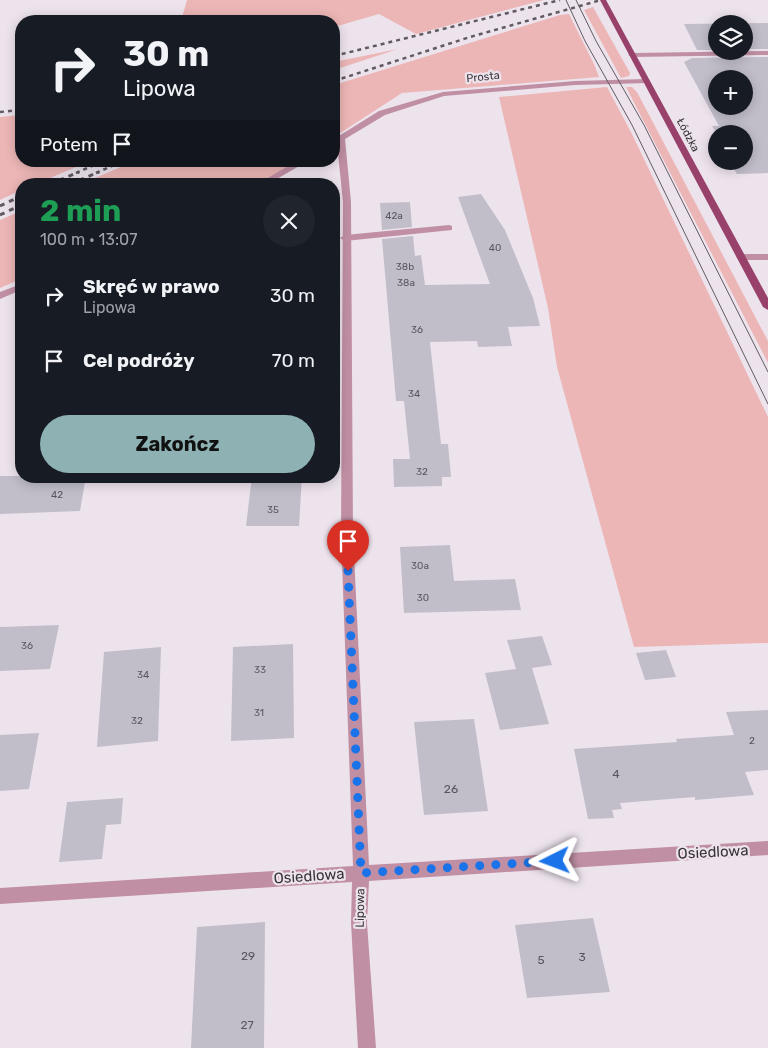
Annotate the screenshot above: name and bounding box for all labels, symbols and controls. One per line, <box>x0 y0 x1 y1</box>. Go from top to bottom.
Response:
map controls <box>708 15 753 170</box>
button: layers <box>708 15 753 60</box>
text: 30 m <box>123 33 209 75</box>
icon: right <box>40 35 105 100</box>
street label: Prosta <box>466 69 500 85</box>
button: + <box>708 70 753 115</box>
text: Lipowa <box>123 75 196 102</box>
street label: Łódzka <box>674 116 702 154</box>
button: − <box>708 125 753 170</box>
icon: arrive <box>108 130 136 158</box>
text: Potem <box>40 133 98 156</box>
text: 2 min <box>40 193 121 229</box>
button: close <box>263 195 315 247</box>
house number: 42a <box>385 210 403 222</box>
text: 100 m · 13:07 <box>40 230 137 249</box>
house number: 40 <box>489 242 501 254</box>
house number: 38b <box>396 261 414 273</box>
text: Skręć w prawo <box>83 275 220 298</box>
house number: 38a <box>397 277 415 289</box>
icon: right <box>40 282 68 310</box>
text: 30 m <box>270 284 315 307</box>
text: Lipowa <box>83 298 136 317</box>
house number: 36 <box>411 324 423 336</box>
icon: arrive <box>40 347 68 375</box>
text: Cel podróży <box>83 349 195 372</box>
text: 70 m <box>272 349 315 372</box>
house number: 34 <box>408 388 420 400</box>
button: Zakończ <box>40 415 315 473</box>
house number: 32 <box>416 466 428 478</box>
house number: 42 <box>51 489 63 501</box>
house number: 35 <box>267 504 279 516</box>
pin <box>327 520 369 571</box>
icon: arrive <box>334 527 362 555</box>
house number: 30a <box>411 560 429 572</box>
house number: 30 <box>417 592 429 604</box>
house number: 36 <box>21 640 33 652</box>
house number: 33 <box>254 664 266 676</box>
house number: 34 <box>137 669 149 681</box>
house number: 31 <box>254 707 264 719</box>
house number: 32 <box>131 715 143 727</box>
house number: 2 <box>749 735 755 747</box>
house number: 4 <box>612 767 620 781</box>
house number: 26 <box>444 782 458 796</box>
position arrow <box>528 834 580 886</box>
street label: Osiedlowa <box>677 841 749 863</box>
street label: Osiedlowa <box>273 865 345 887</box>
street label: Lipowa <box>353 888 367 928</box>
house number: 29 <box>241 949 255 963</box>
house number: 3 <box>578 950 586 964</box>
house number: 5 <box>537 953 545 967</box>
house number: 27 <box>240 1018 254 1032</box>

